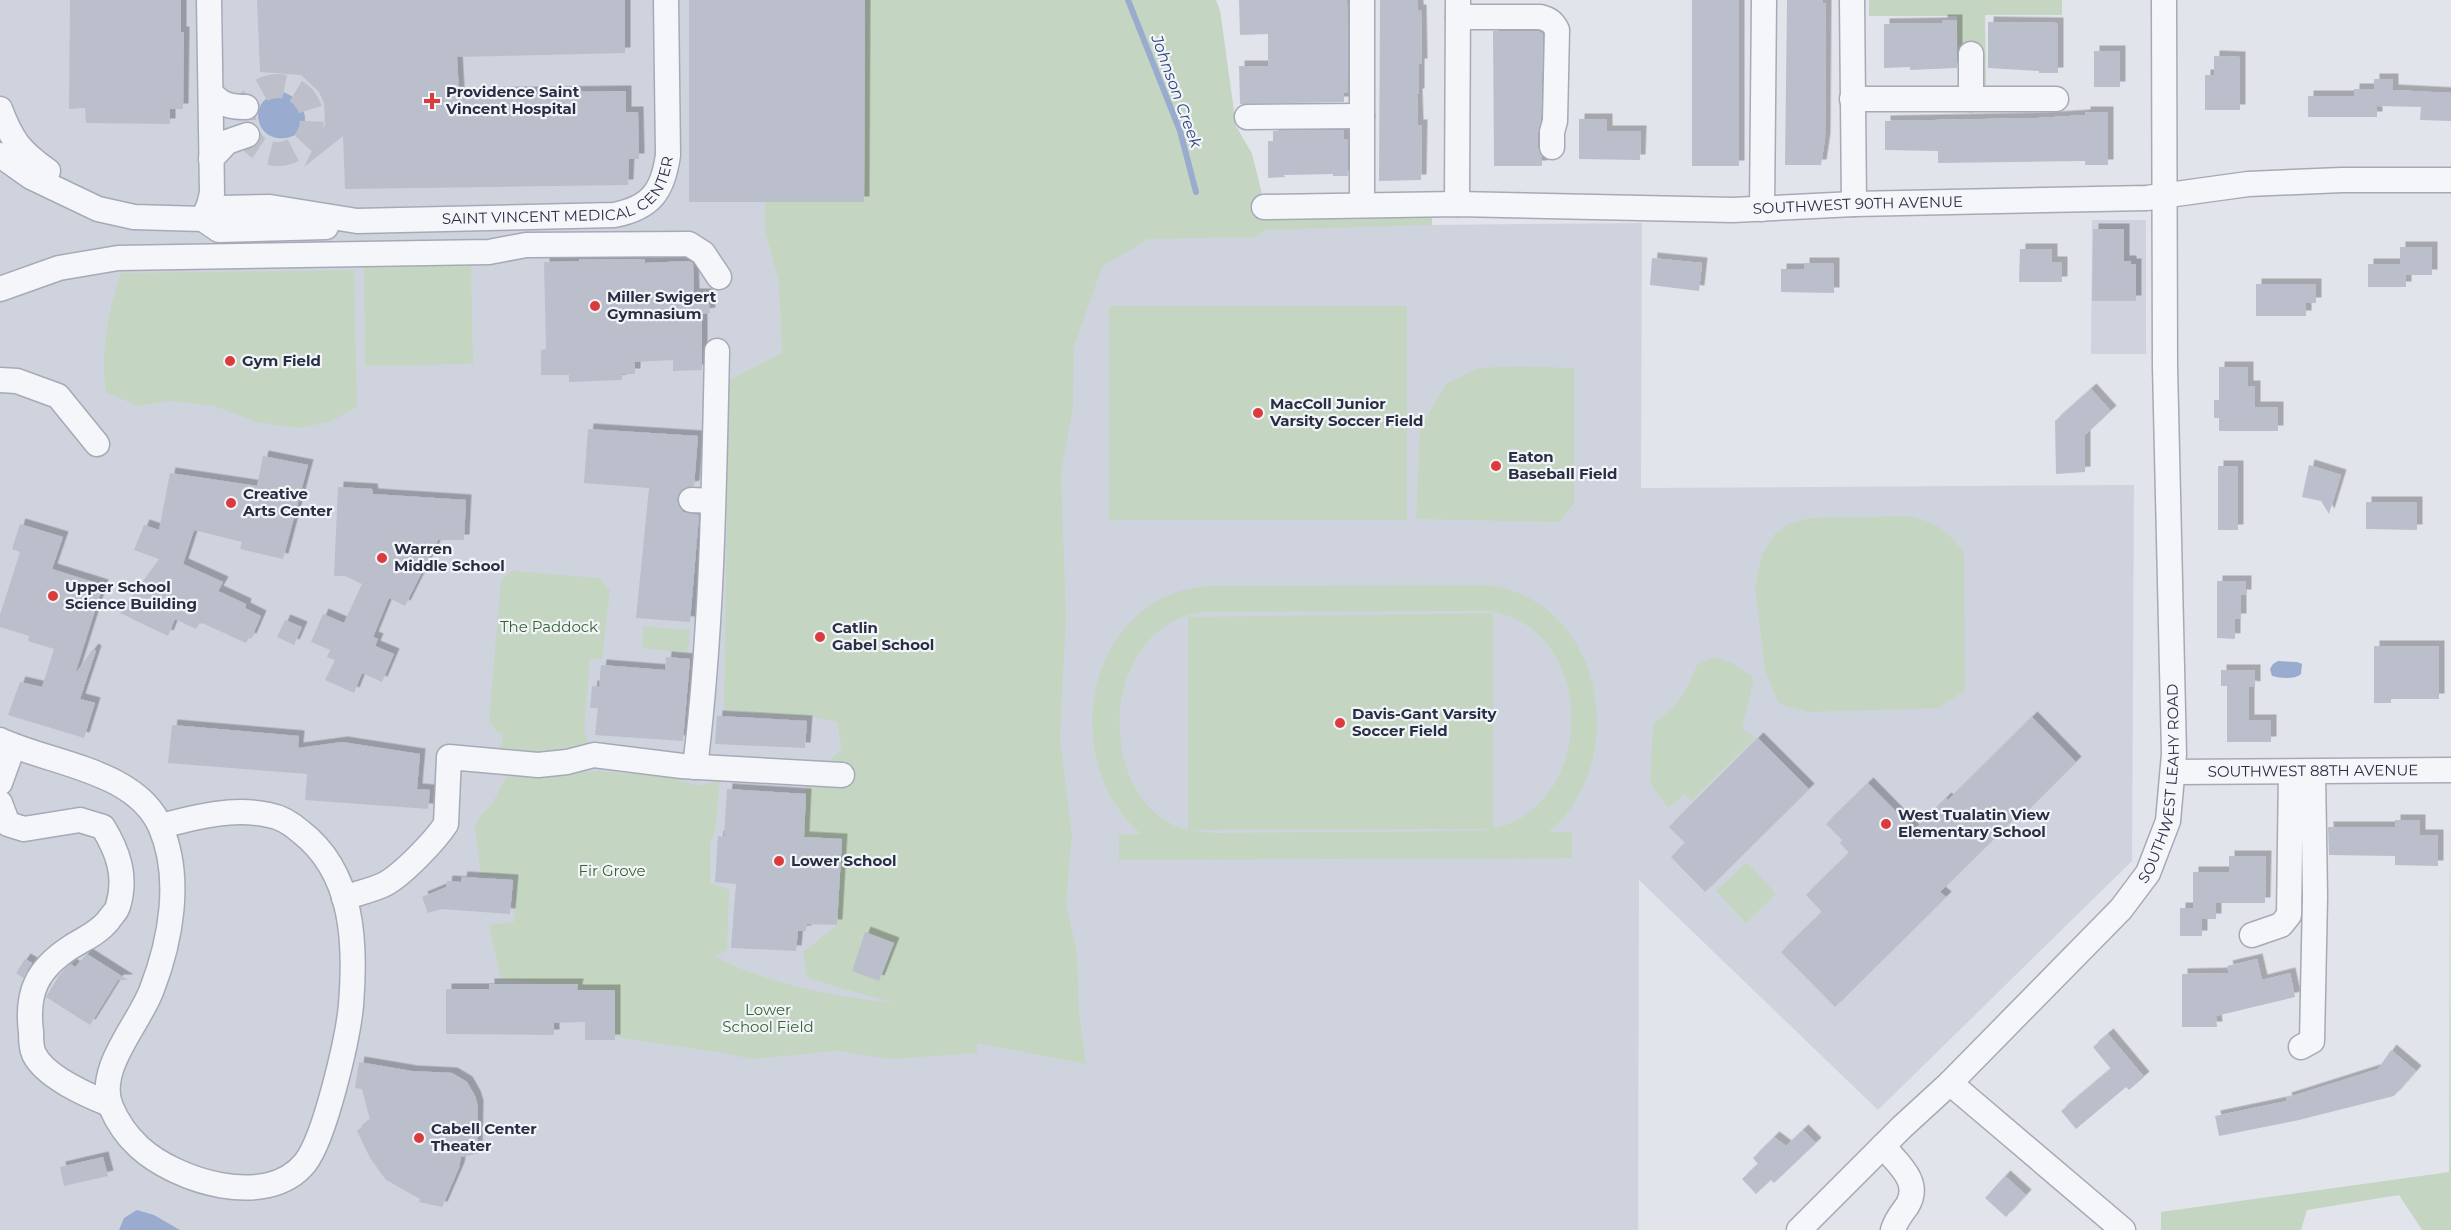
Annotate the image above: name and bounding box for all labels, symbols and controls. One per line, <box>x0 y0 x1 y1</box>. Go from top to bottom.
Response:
water label: Johnson Creek <box>1147 31 1206 152</box>
place label: Providence Saint Vincent Hospital <box>445 82 580 118</box>
marker: Providence Saint Vincent Hospital <box>423 92 441 110</box>
street label: SAINT VINCENT MEDICAL CENTER <box>442 154 677 228</box>
street label: SOUTHWEST 90TH AVENUE <box>1752 192 1963 218</box>
place label: Miller Swigert Gymnasium <box>607 287 717 323</box>
marker: Miller Swigert Gymnasium <box>588 299 602 313</box>
place label: Gym Field <box>242 351 321 370</box>
marker: Gym Field <box>223 354 237 368</box>
place label: MacColl Junior Varsity Soccer Field <box>1269 394 1424 430</box>
marker: MacColl Junior Varsity Soccer Field <box>1251 406 1265 420</box>
place label: Eaton Baseball Field <box>1508 447 1617 483</box>
marker: Eaton Baseball Field <box>1489 459 1503 473</box>
place label: Creative Arts Center <box>242 484 333 520</box>
marker: Creative Arts Center <box>224 496 238 510</box>
place label: Warren Middle School <box>394 539 505 575</box>
marker: Warren Middle School <box>375 551 389 565</box>
place label: Upper School Science Building <box>65 577 197 613</box>
marker: Upper School Science Building <box>46 589 60 603</box>
park label: The Paddock <box>500 617 598 636</box>
place label: Catlin Gabel School <box>832 618 934 654</box>
marker: Catlin Gabel School <box>813 630 827 644</box>
street label: SOUTHWEST LEAHY ROAD <box>2134 684 2183 887</box>
place label: Davis-Gant Varsity Soccer Field <box>1352 704 1497 740</box>
marker: Davis-Gant Varsity Soccer Field <box>1333 716 1347 730</box>
street label: SOUTHWEST 88TH AVENUE <box>2208 760 2418 781</box>
place label: West Tualatin View Elementary School <box>1898 805 2051 841</box>
marker: West Tualatin View Elementary School <box>1879 817 1893 831</box>
place label: Lower School <box>791 851 897 870</box>
marker: Lower School <box>772 854 786 868</box>
park label: Fir Grove <box>578 861 646 880</box>
park label: Lower School Field <box>722 1000 814 1036</box>
place label: Cabell Center Theater <box>431 1119 537 1155</box>
marker: Cabell Center Theater <box>412 1131 426 1145</box>

